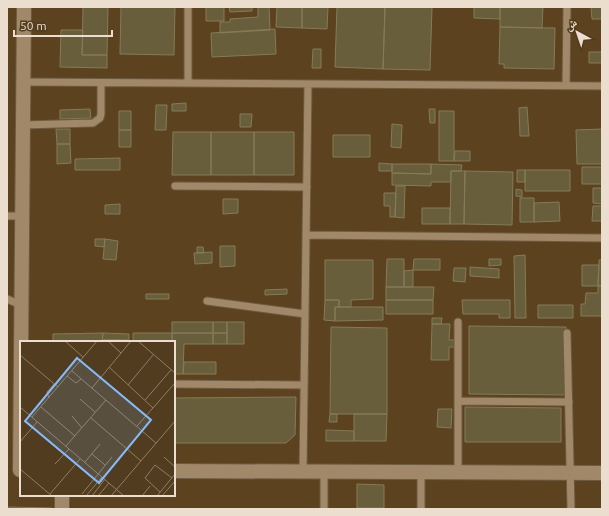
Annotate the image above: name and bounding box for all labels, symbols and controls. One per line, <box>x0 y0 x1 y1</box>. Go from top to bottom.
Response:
scale bar <box>14 12 112 38</box>
north arrow <box>557 12 597 52</box>
text: ش <box>562 16 580 34</box>
text: 50 m <box>20 19 47 32</box>
inset map <box>20 341 175 496</box>

